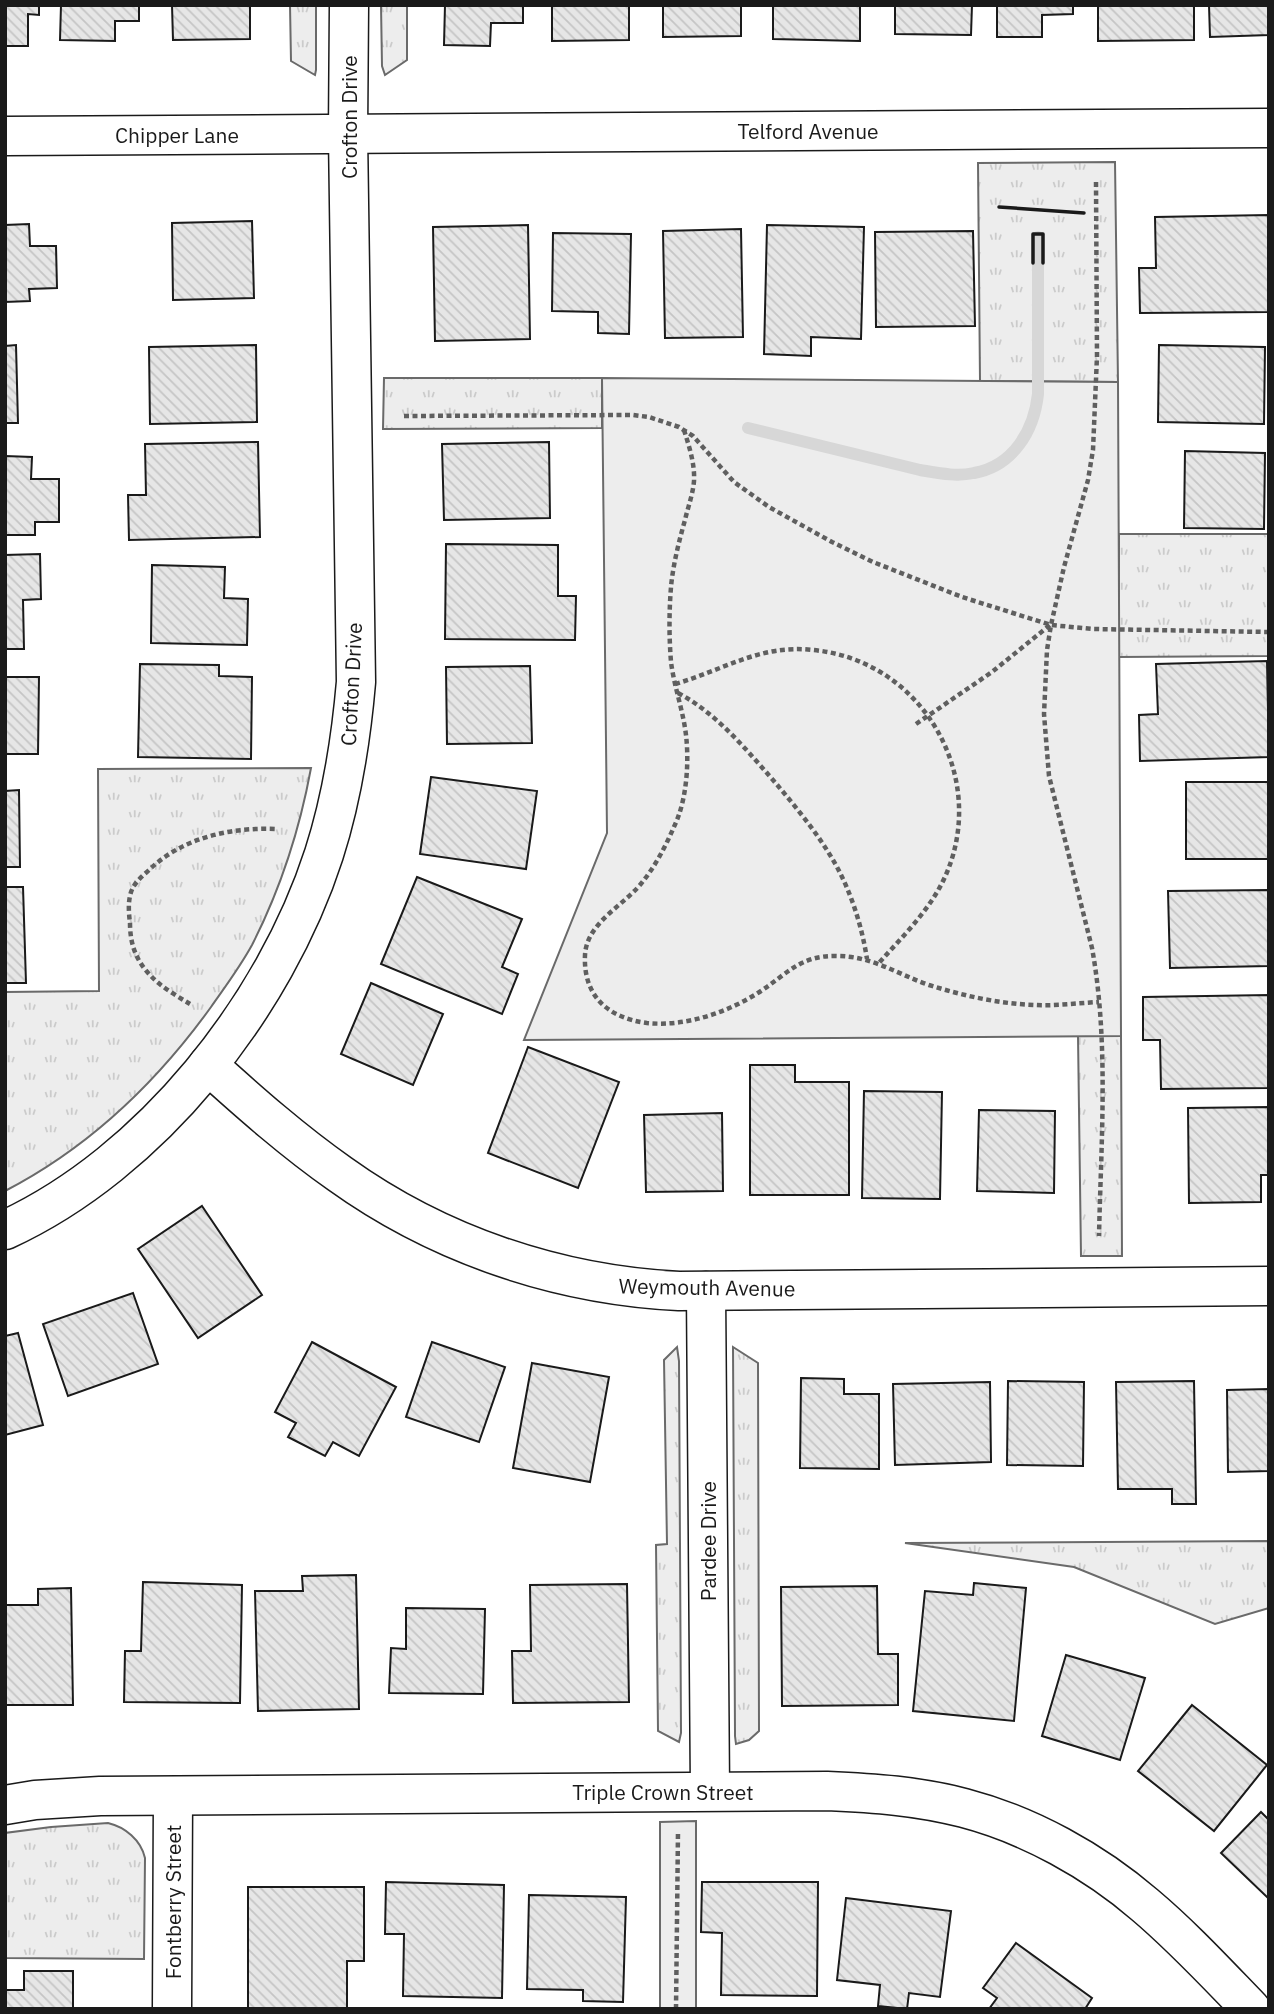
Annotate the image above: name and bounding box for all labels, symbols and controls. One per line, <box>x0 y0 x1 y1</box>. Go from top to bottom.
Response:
street label: Crofton Drive <box>335 55 363 179</box>
street label: Telford Avenue <box>737 117 879 145</box>
street label: Chipper Lane <box>115 121 239 149</box>
street label: Crofton Drive <box>334 621 368 747</box>
street label: Weymouth Avenue <box>618 1271 796 1303</box>
street label: Pardee Drive <box>694 1481 722 1601</box>
street label: Triple Crown Street <box>572 1778 754 1806</box>
street label: Fontberry Street <box>159 1825 187 1979</box>

